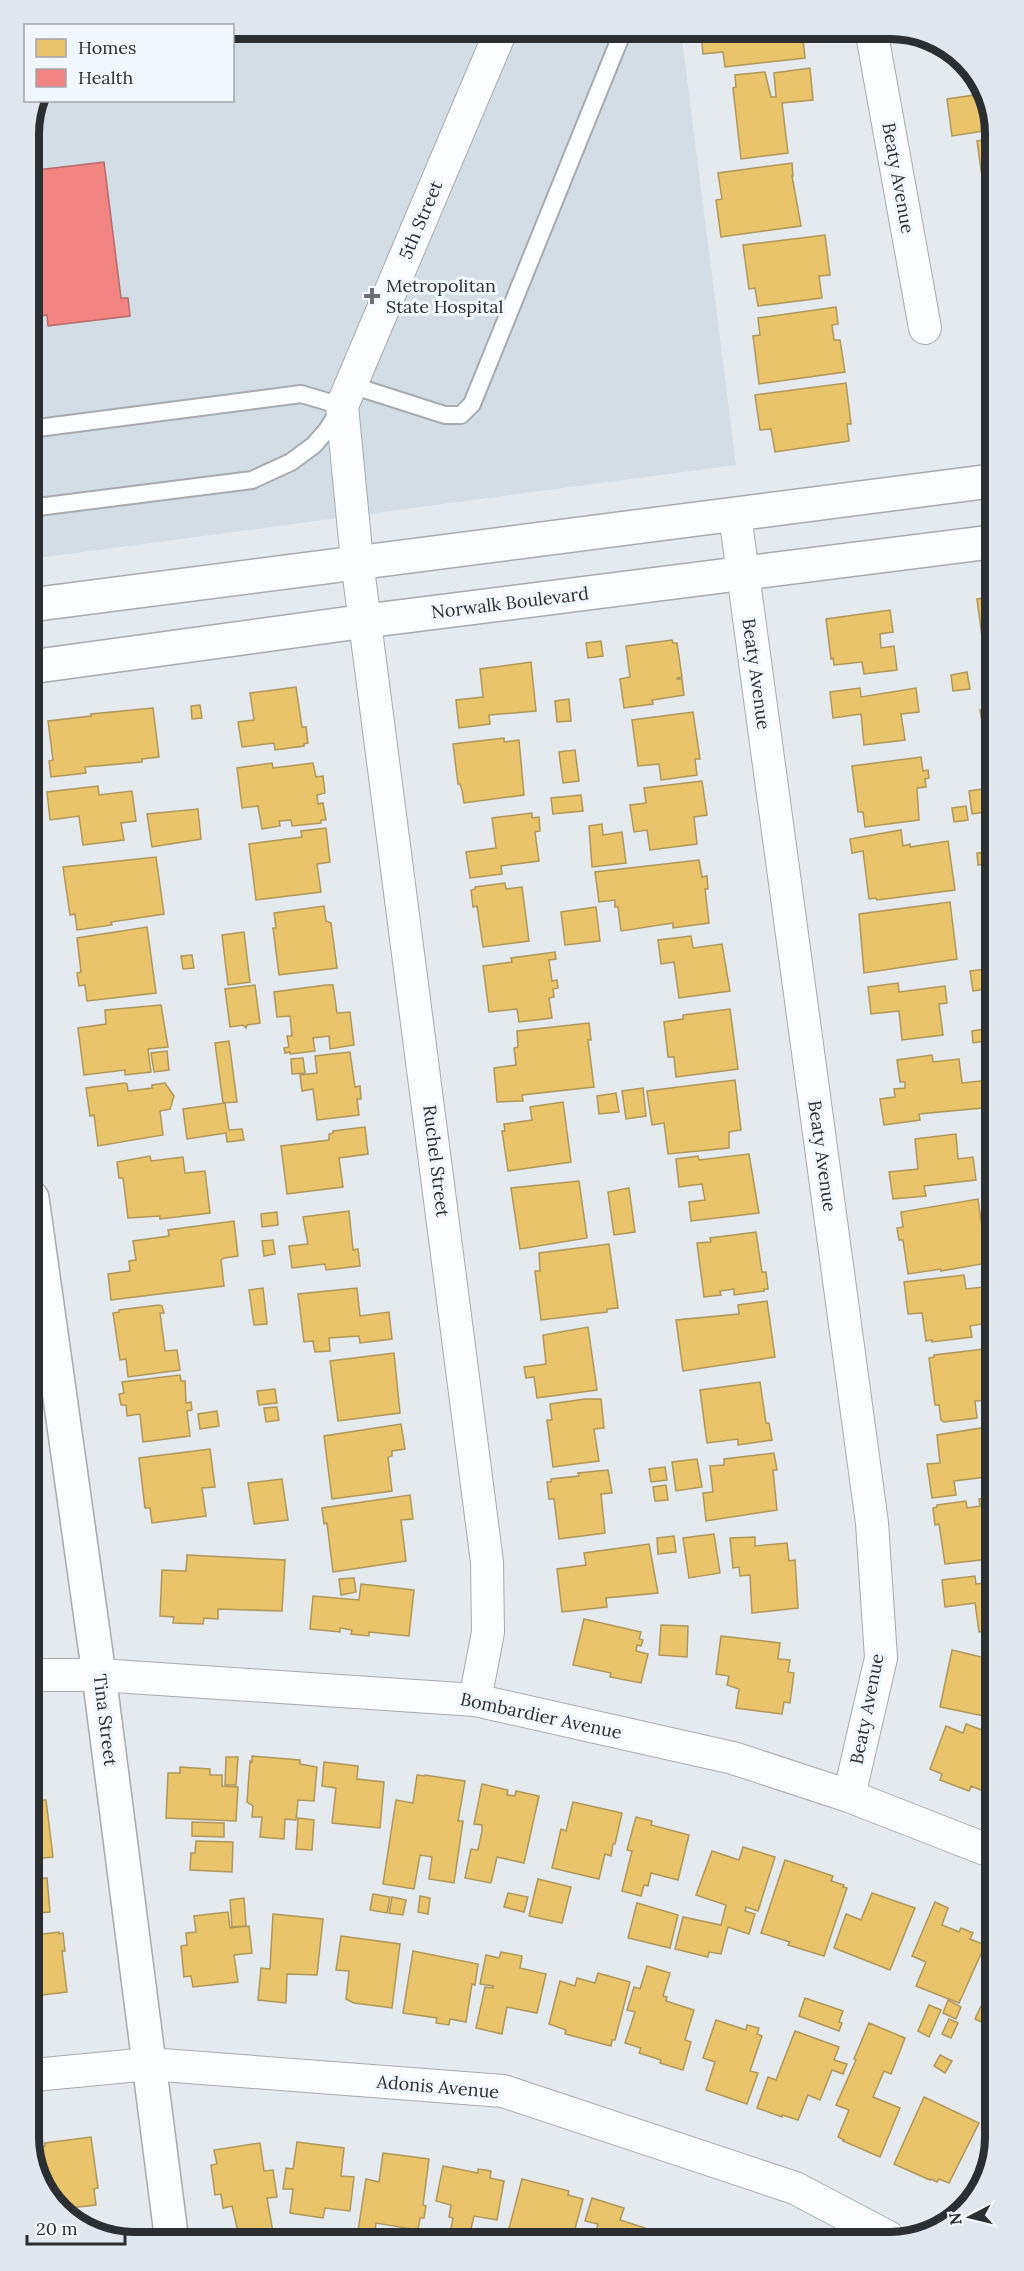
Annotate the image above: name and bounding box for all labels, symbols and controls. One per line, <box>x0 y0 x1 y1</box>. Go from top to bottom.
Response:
legend <box>24 24 234 102</box>
text: Homes <box>78 36 136 59</box>
text: Health <box>78 66 134 89</box>
street label: Beaty Avenue <box>877 121 920 235</box>
street label: 5th Street <box>394 177 447 263</box>
place label: Metropolitan State Hospital <box>386 274 504 318</box>
marker: Metropolitan State Hospital <box>363 287 381 305</box>
street label: Norwalk Boulevard <box>430 581 590 624</box>
street label: Beaty Avenue <box>737 617 776 731</box>
street label: Beaty Avenue <box>803 1099 842 1213</box>
street label: Ruchel Street <box>418 1104 455 1218</box>
street label: Beaty Avenue <box>844 1651 889 1766</box>
street label: Tina Street <box>88 1673 123 1767</box>
street label: Bombardier Avenue <box>458 1687 624 1744</box>
street label: Adonis Avenue <box>375 2070 500 2103</box>
north arrow <box>940 2187 1000 2247</box>
scale bar <box>27 2208 124 2246</box>
text: N <box>944 2211 966 2226</box>
text: 20 m <box>36 2217 78 2240</box>

